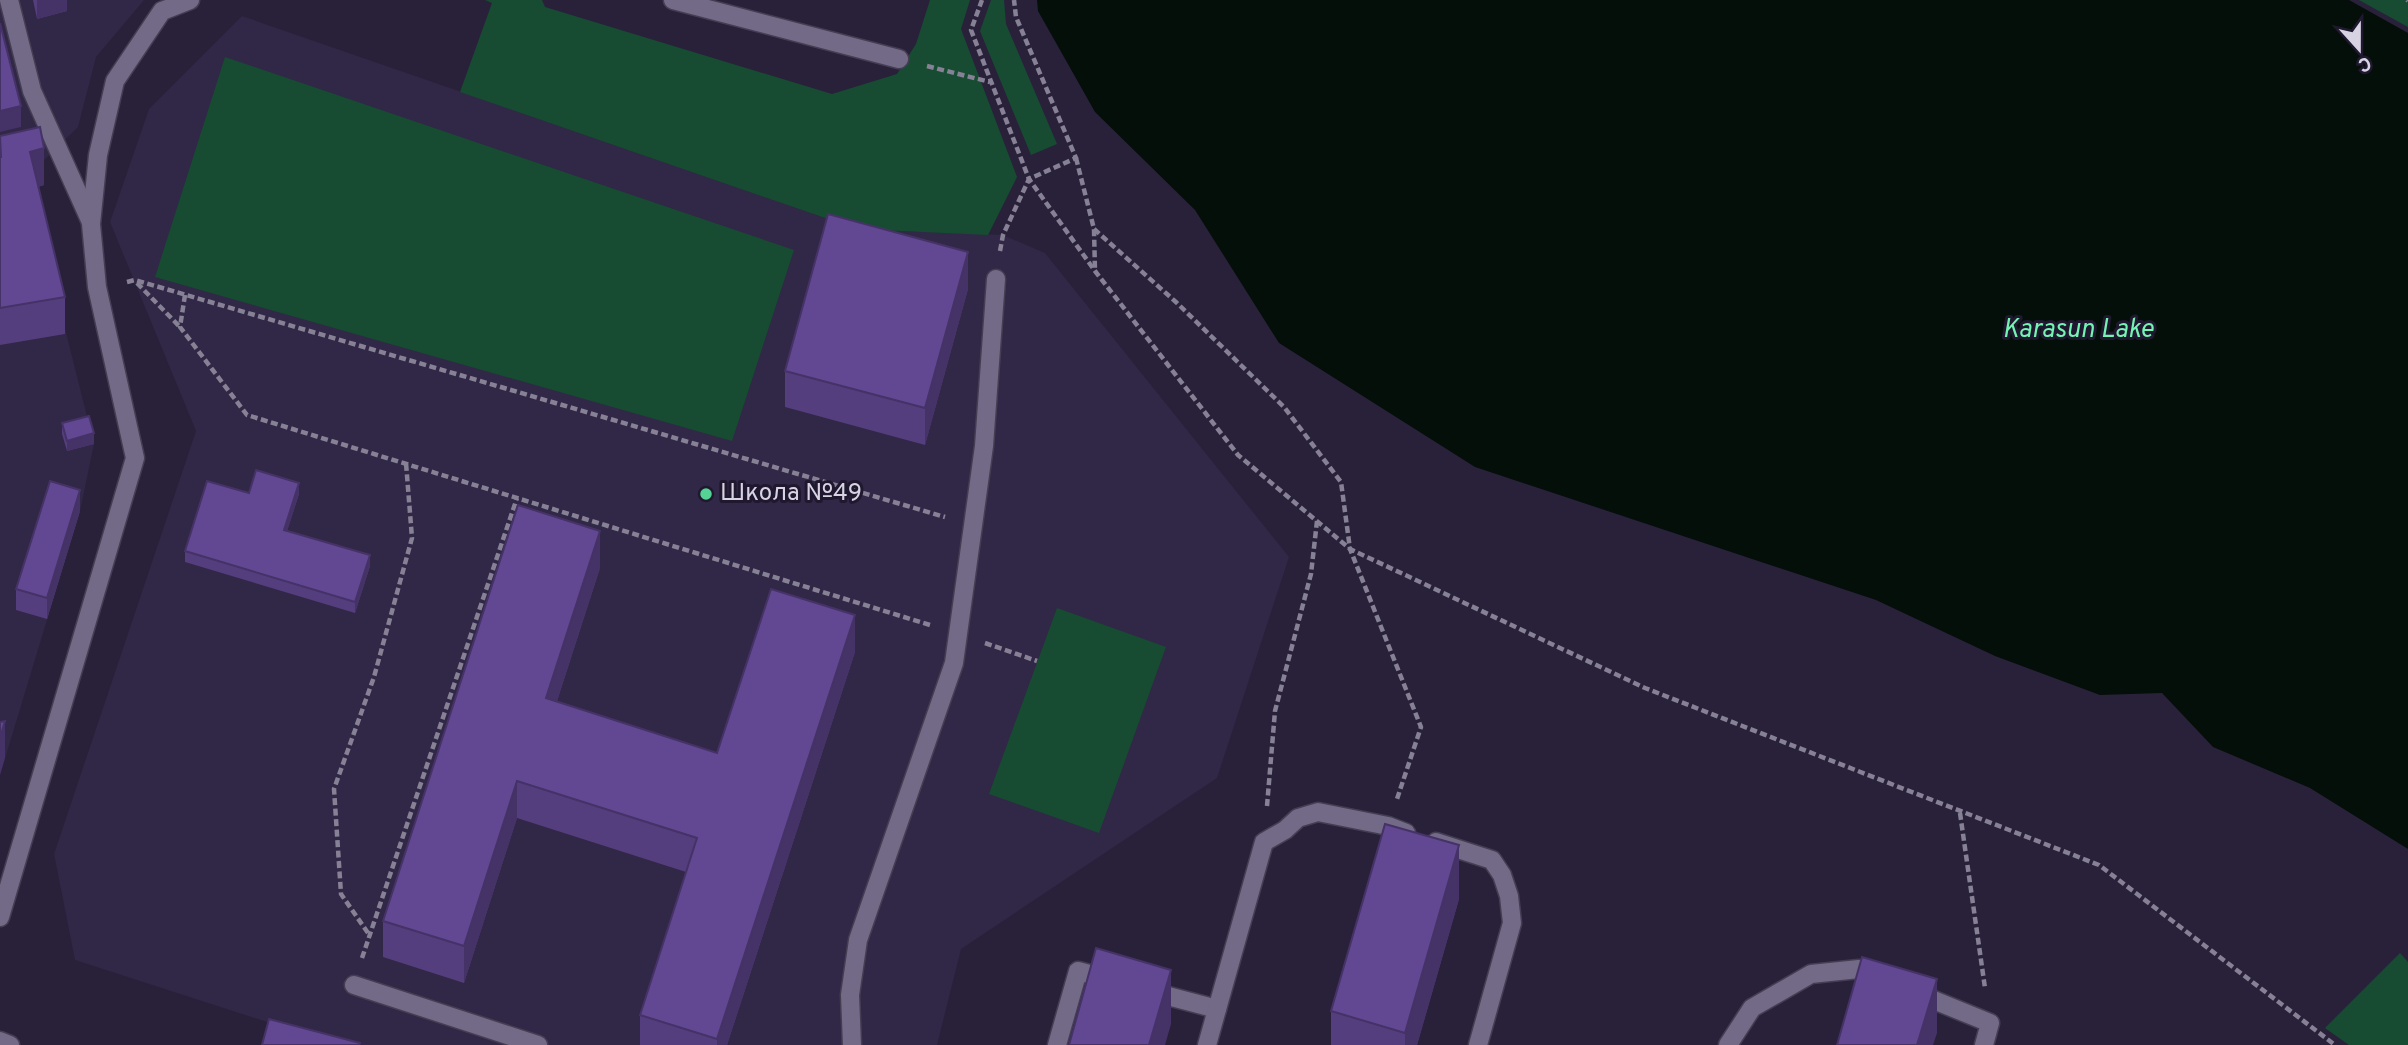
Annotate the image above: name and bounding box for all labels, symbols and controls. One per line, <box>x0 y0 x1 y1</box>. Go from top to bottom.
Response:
north arrow <box>2324 14 2394 84</box>
text: С <box>2354 50 2374 76</box>
water label: Karasun Lake <box>2003 314 2154 347</box>
place label: Школа №49 <box>720 479 862 509</box>
marker: Школа №49 <box>698 486 714 502</box>

